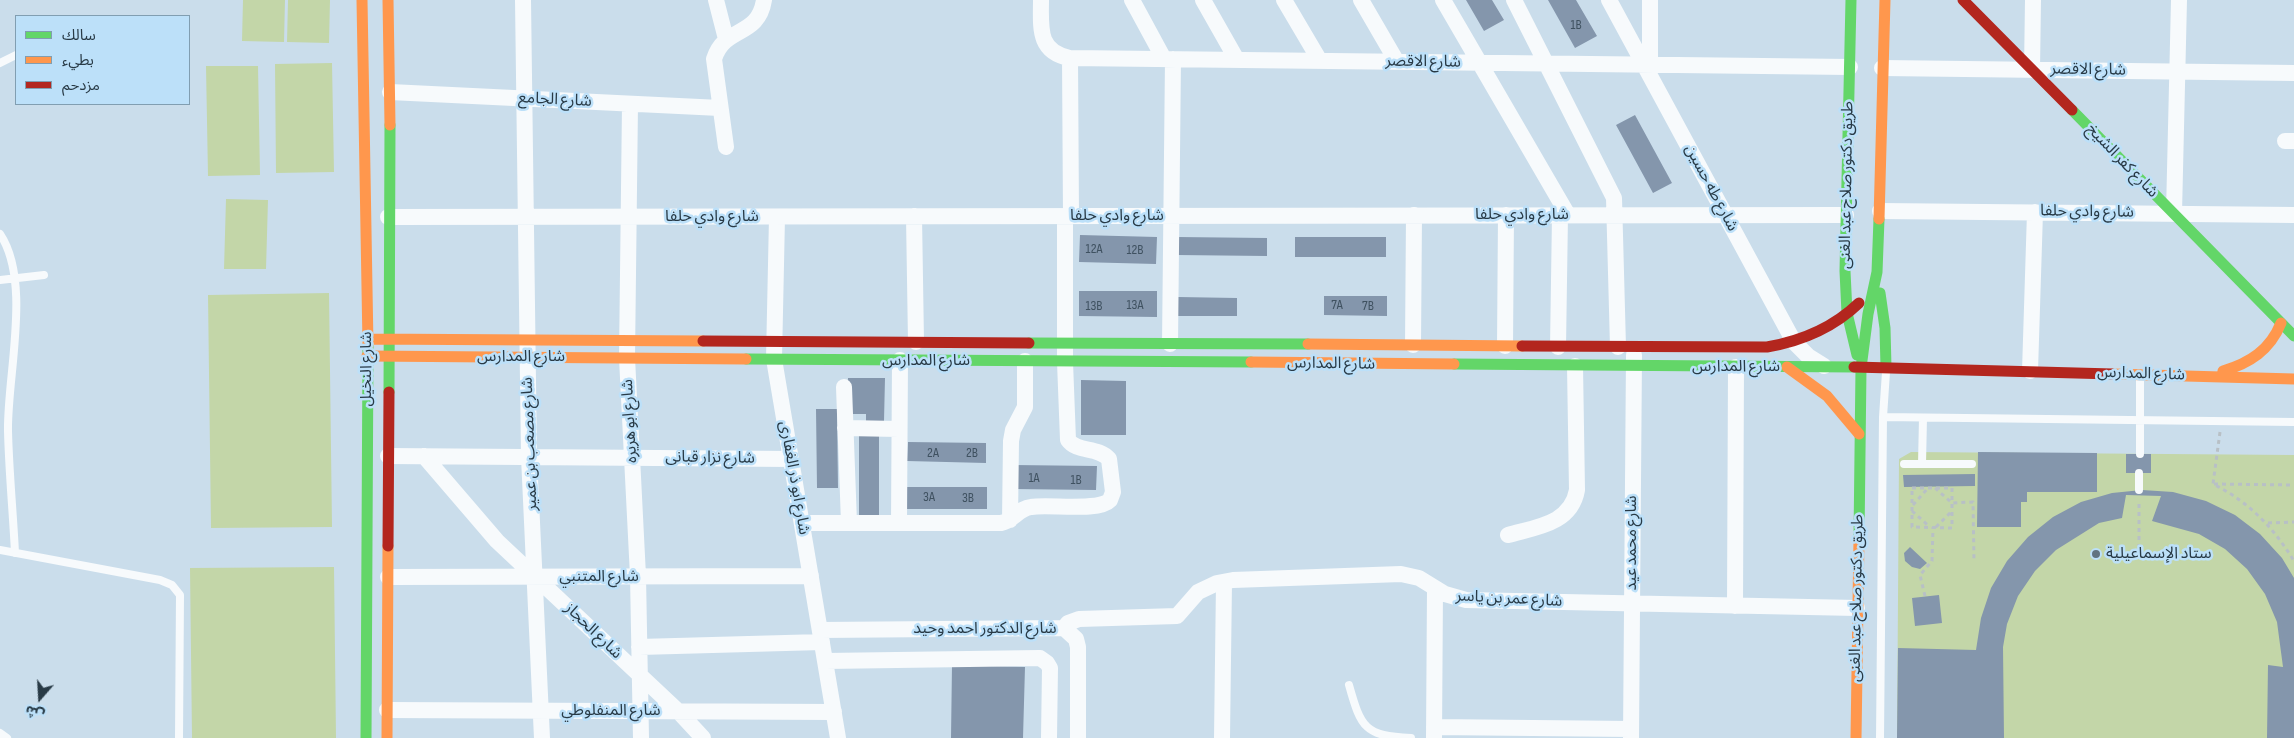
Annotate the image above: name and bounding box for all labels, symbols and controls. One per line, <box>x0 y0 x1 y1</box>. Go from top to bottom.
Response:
legend <box>15 15 190 105</box>
house number: 1B <box>1570 17 1582 33</box>
text: سالك <box>62 26 96 45</box>
text: بطيء <box>62 51 94 70</box>
street label: شارع الاقصر <box>1385 52 1461 72</box>
street label: شارع الاقصر <box>2050 60 2126 80</box>
text: مزدحم <box>62 76 100 95</box>
street label: شارع الجامع <box>518 88 592 112</box>
street label: طريق دكتور صلاح عبد الغنى <box>1836 101 1858 269</box>
street label: شارع كفر الشيخ <box>2082 120 2162 202</box>
street label: شارع طه حسين <box>1680 141 1742 235</box>
street label: شارع وادي حلفا <box>2040 202 2134 222</box>
street label: شارع وادي حلفا <box>1475 205 1569 225</box>
street label: شارع وادي حلفا <box>1070 206 1164 226</box>
street label: شارع وادي حلفا <box>665 207 759 227</box>
house number: 12A <box>1086 241 1102 257</box>
house number: 12B <box>1126 242 1144 258</box>
house number: 13A <box>1127 297 1143 313</box>
house number: 7A <box>1331 297 1343 313</box>
house number: 13B <box>1086 298 1102 314</box>
house number: 7B <box>1362 298 1374 314</box>
street label: شارع النخيل <box>357 331 377 407</box>
street label: شارع المدارس <box>477 347 565 367</box>
street label: شارع المدارس <box>882 351 970 371</box>
street label: شارع المدارس <box>1287 354 1375 374</box>
street label: شارع المدارس <box>1692 357 1780 377</box>
street label: شارع المدارس <box>2097 363 2185 385</box>
street label: شارع مصعب بن عمير <box>518 377 542 511</box>
street label: شارع ابو هريره <box>618 379 642 463</box>
street label: شارع ابو ذر الغفارى <box>775 420 813 536</box>
house number: 2A <box>927 445 939 461</box>
house number: 2B <box>966 445 978 461</box>
street label: شارع نزار قبانى <box>665 448 755 468</box>
house number: 1A <box>1028 470 1040 486</box>
house number: 1B <box>1070 472 1082 488</box>
house number: 3A <box>923 489 935 505</box>
house number: 3B <box>962 490 974 506</box>
street label: شارع محمد عيد <box>1622 495 1642 591</box>
street label: طريق دكتور صلاح عبد الغنى <box>1846 514 1868 682</box>
place label: ستاد الإسماعيلية <box>2106 544 2211 564</box>
marker: ستاد الإسماعيلية <box>2090 548 2102 560</box>
street label: شارع المتنبي <box>559 567 639 587</box>
street label: شارع عمر بن ياسر <box>1455 587 1563 611</box>
street label: شارع الحجاز <box>560 599 626 663</box>
street label: شارع الدكتور احمد وحيد <box>913 619 1057 639</box>
north arrow <box>15 673 65 723</box>
text: ش <box>23 701 47 724</box>
street label: شارع المنفلوطي <box>561 701 661 721</box>

